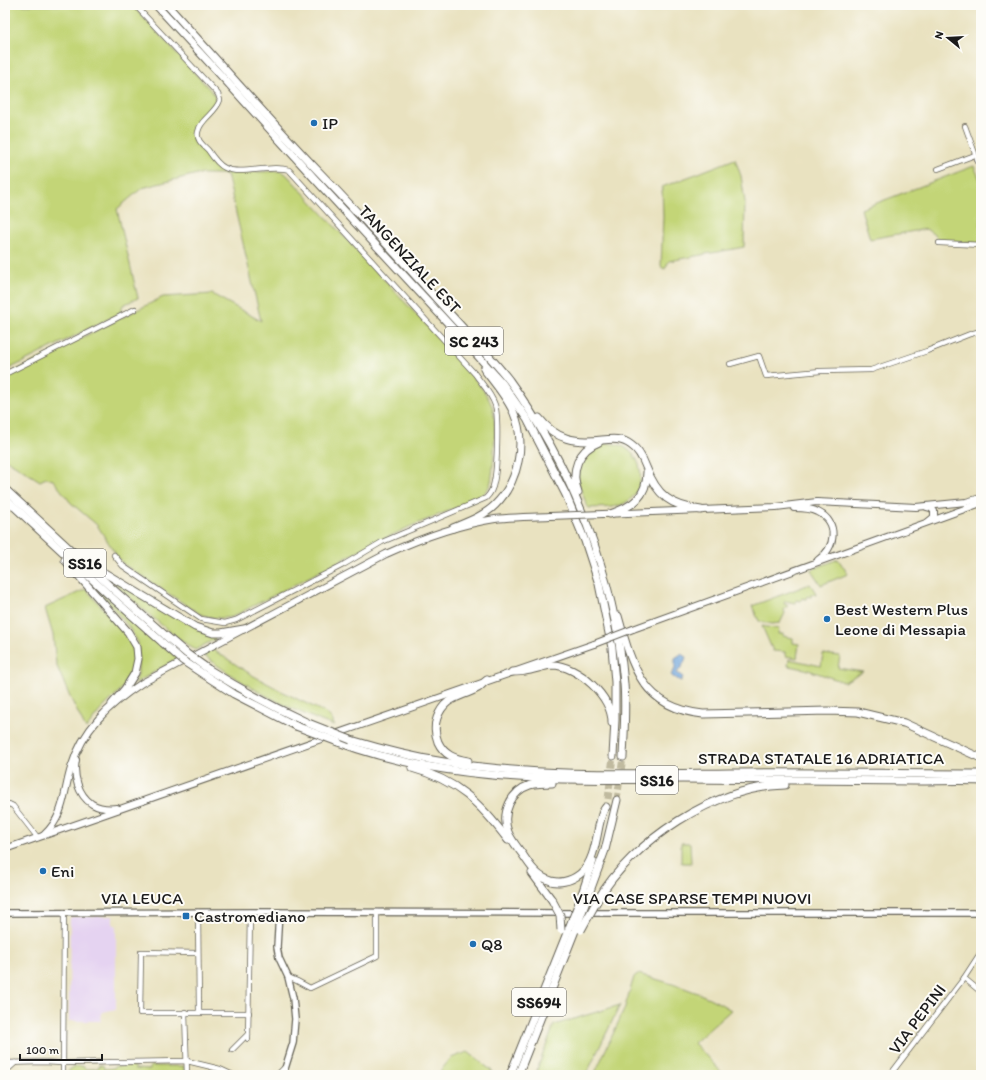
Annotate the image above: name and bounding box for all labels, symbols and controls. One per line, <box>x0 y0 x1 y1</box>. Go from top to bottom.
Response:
north arrow <box>928 18 968 58</box>
text: N <box>932 30 946 41</box>
place label: IP <box>322 113 338 133</box>
marker: IP <box>309 118 319 128</box>
street label: TANGENZIALE EST <box>355 201 466 318</box>
road number: SC 243 <box>445 327 503 355</box>
road number: SS16 <box>64 549 106 577</box>
place label: Best Western Plus Leone di Messapia <box>835 599 968 639</box>
marker: Best Western Plus Leone di Messapia <box>822 614 832 624</box>
street label: STRADA STATALE 16 ADRIATICA <box>698 748 944 768</box>
road number: SS16 <box>636 766 678 794</box>
place label: Eni <box>51 861 74 881</box>
marker: Eni <box>38 866 48 876</box>
street label: VIA LEUCA <box>101 888 183 908</box>
street label: VIA CASE SPARSE TEMPI NUOVI <box>573 888 811 908</box>
place label: Castromediano <box>194 906 306 926</box>
marker: Castromediano <box>181 911 191 921</box>
place label: Q8 <box>481 934 503 954</box>
marker: Q8 <box>468 939 478 949</box>
street label: VIA PEPINI <box>884 980 950 1058</box>
road number: SS694 <box>512 988 566 1016</box>
scale bar <box>20 1036 102 1062</box>
text: 100 m <box>26 1043 59 1057</box>

